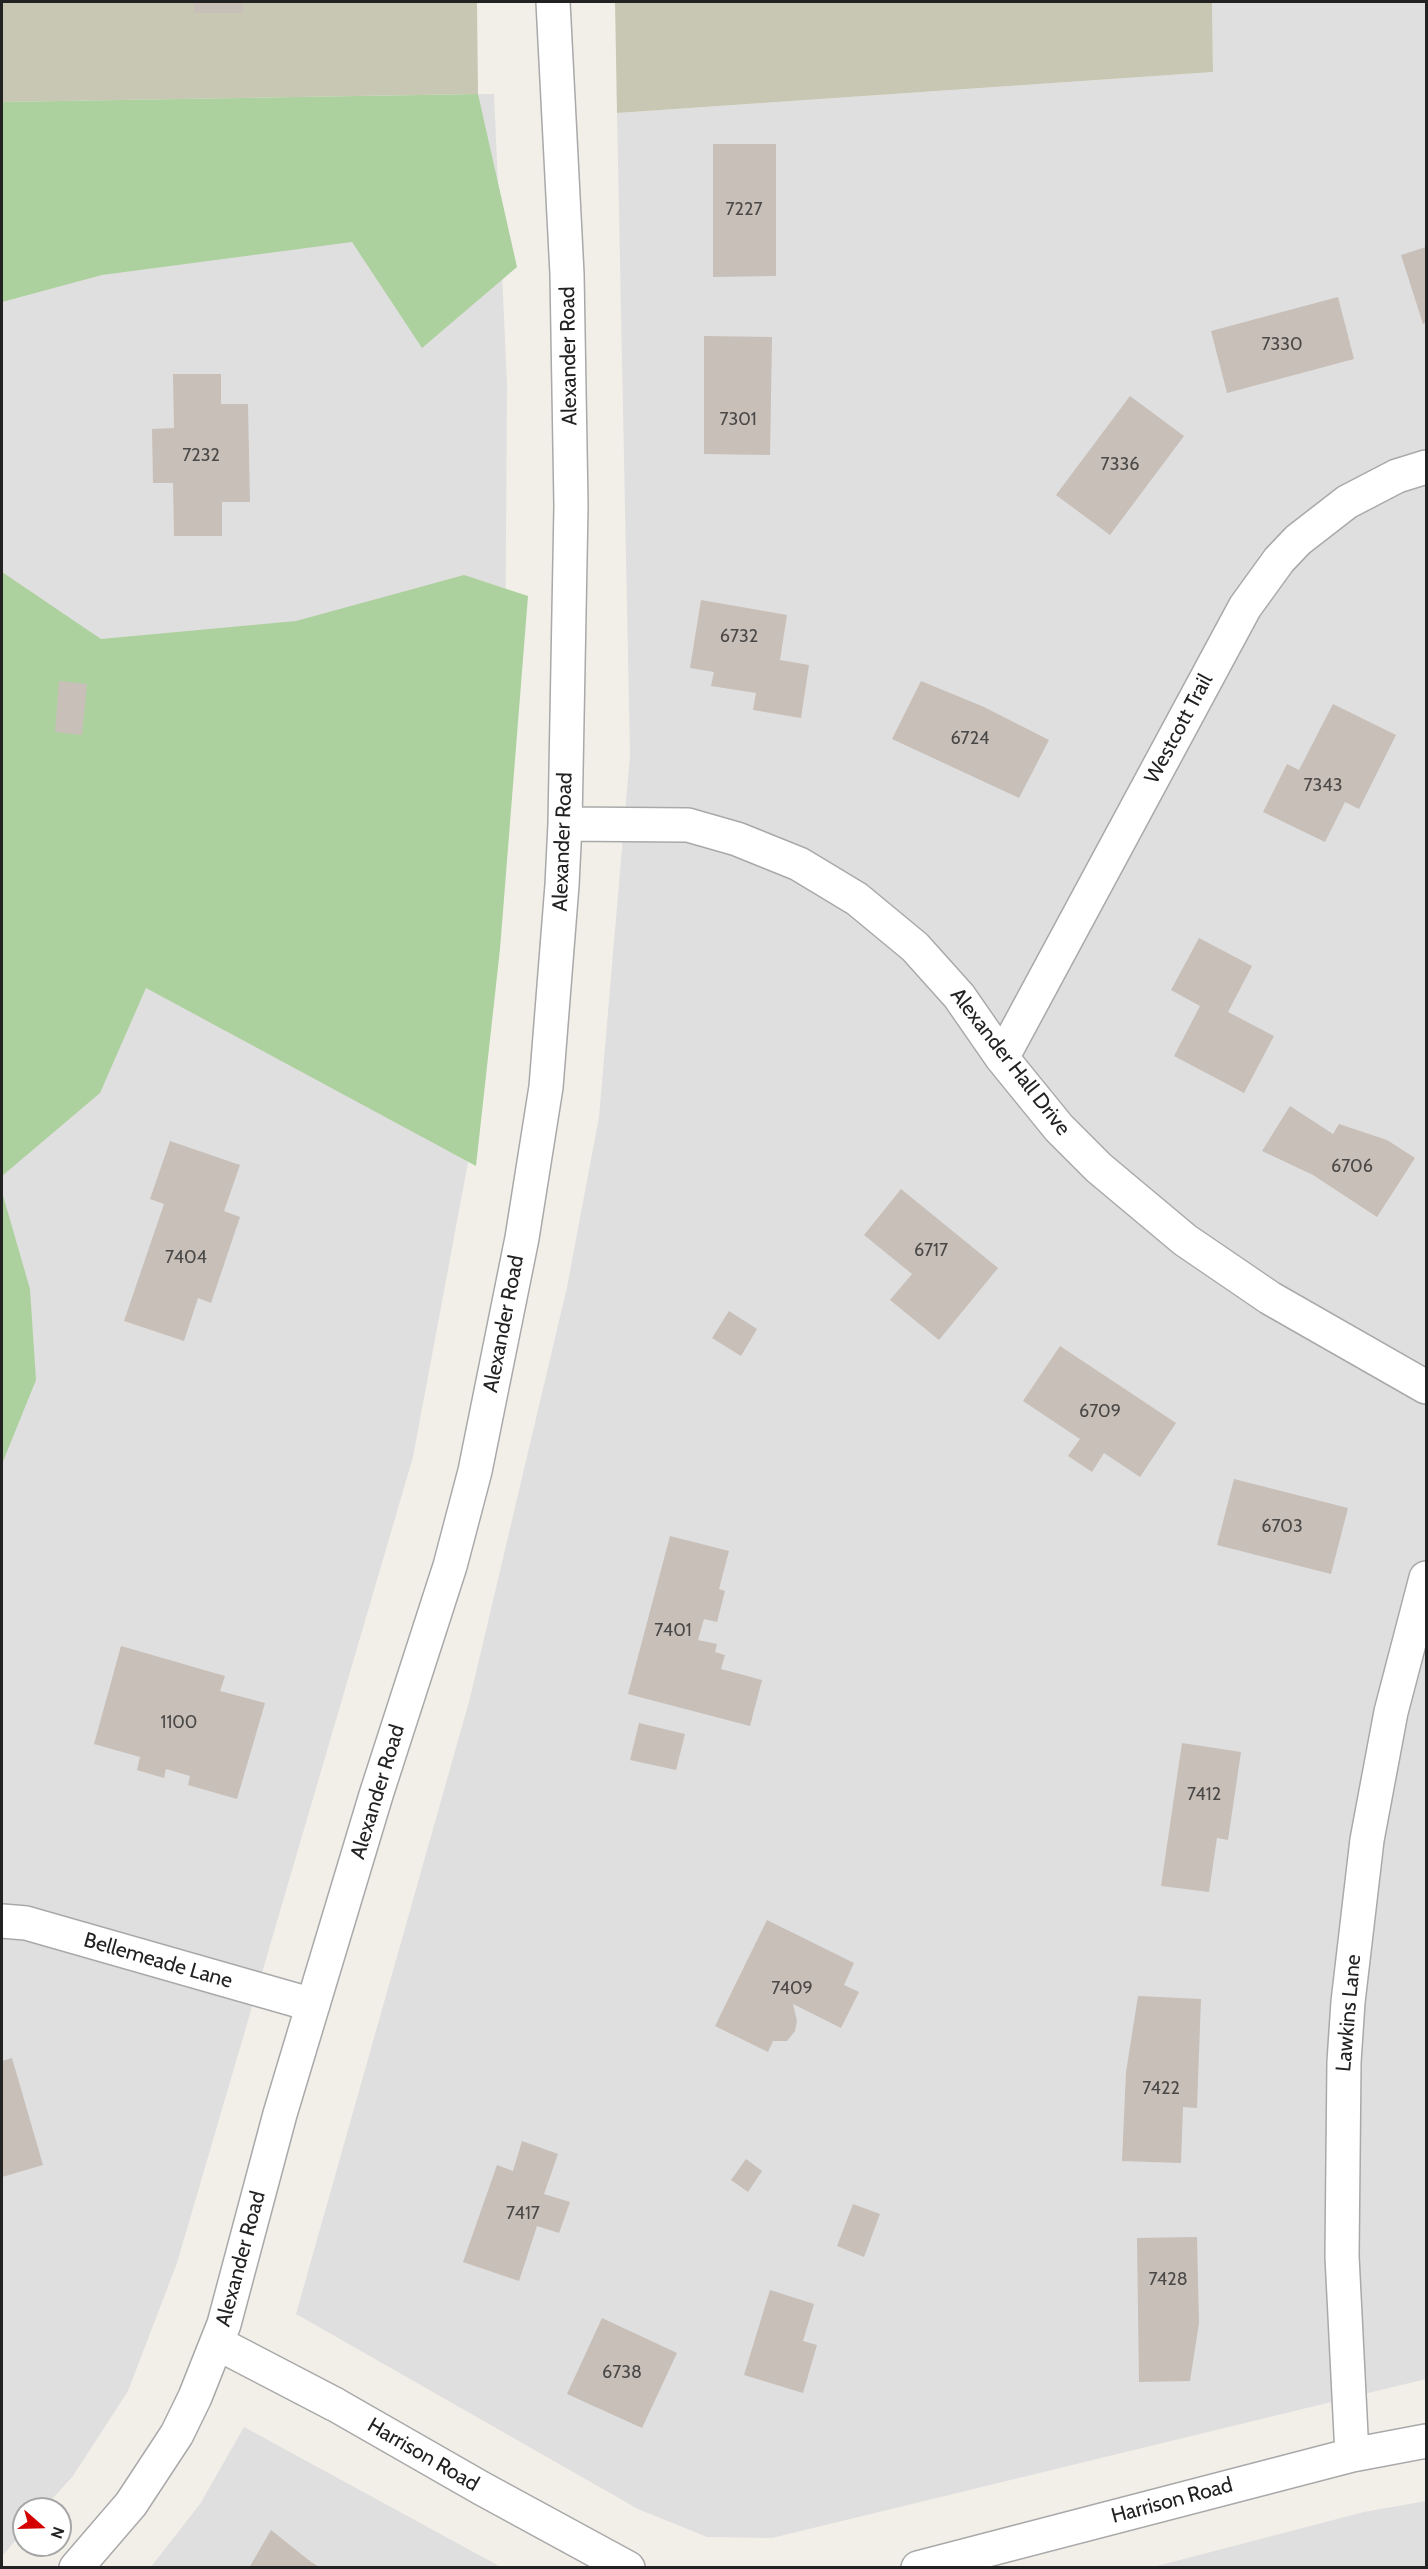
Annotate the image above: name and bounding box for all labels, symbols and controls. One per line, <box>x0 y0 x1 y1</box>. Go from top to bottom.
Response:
house number: 7227 <box>726 199 762 221</box>
street label: Alexander Road <box>555 286 583 426</box>
house number: 7330 <box>1261 334 1303 356</box>
house number: 7301 <box>719 409 757 431</box>
house number: 7232 <box>182 445 220 467</box>
house number: 7336 <box>1101 454 1139 476</box>
house number: 6732 <box>720 626 758 648</box>
street label: Westcott Trail <box>1140 670 1218 788</box>
house number: 6724 <box>951 728 989 750</box>
street label: Alexander Road <box>548 772 578 912</box>
house number: 7343 <box>1304 775 1342 797</box>
street label: Alexander Hall Drive <box>945 983 1075 1141</box>
house number: 6706 <box>1331 1156 1373 1178</box>
house number: 6717 <box>914 1240 948 1262</box>
house number: 7404 <box>165 1247 207 1269</box>
street label: Alexander Road <box>478 1253 530 1395</box>
house number: 6709 <box>1079 1401 1121 1423</box>
house number: 6703 <box>1261 1516 1303 1538</box>
house number: 7401 <box>654 1620 692 1642</box>
house number: 1100 <box>161 1712 197 1734</box>
street label: Alexander Road <box>346 1722 410 1862</box>
house number: 7412 <box>1187 1784 1221 1806</box>
street label: Bellemeade Lane <box>81 1928 235 1994</box>
street label: Lawkins Lane <box>1331 1953 1367 2073</box>
house number: 7409 <box>771 1978 813 2000</box>
house number: 7422 <box>1142 2078 1180 2100</box>
street label: Alexander Road <box>211 2188 271 2330</box>
house number: 7417 <box>506 2203 540 2225</box>
house number: 7428 <box>1148 2269 1188 2291</box>
house number: 6738 <box>602 2362 642 2384</box>
street label: Harrison Road <box>363 2413 483 2497</box>
street label: Harrison Road <box>1109 2473 1235 2529</box>
north arrow <box>12 2497 72 2557</box>
text: N <box>47 2524 68 2541</box>

